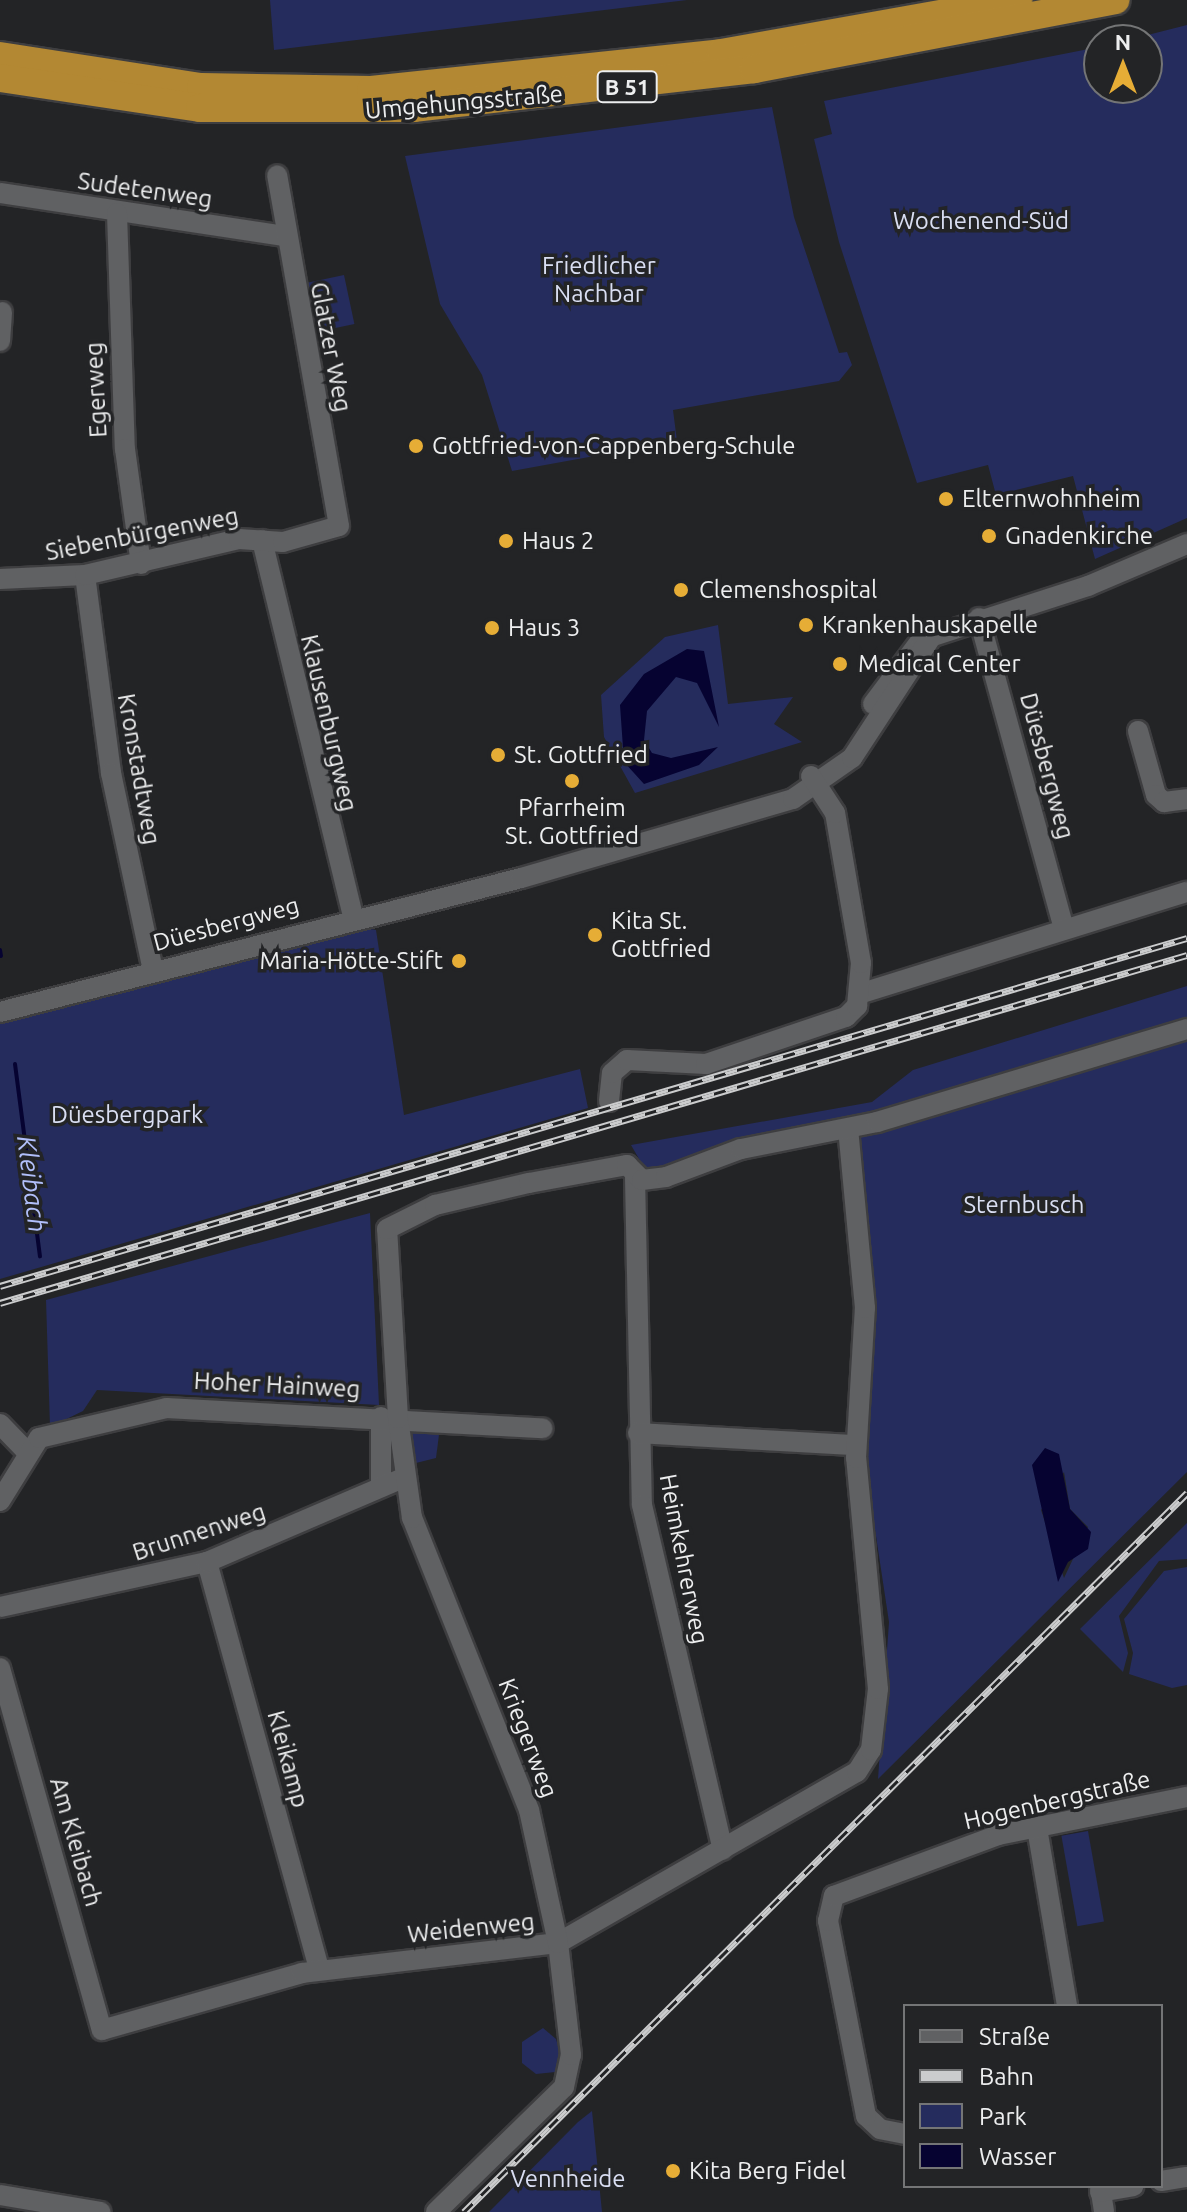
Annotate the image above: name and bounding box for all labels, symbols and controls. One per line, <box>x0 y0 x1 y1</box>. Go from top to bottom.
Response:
north arrow <box>1083 24 1163 104</box>
text: N <box>1115 29 1131 54</box>
road number: B 51 <box>595 69 659 105</box>
street label: Umgehungsstraße <box>364 79 564 125</box>
street label: Sudetenweg <box>76 166 214 214</box>
park label: Wochenend-Süd <box>893 207 1069 235</box>
park label: Friedlicher Nachbar <box>542 252 656 308</box>
street label: Glatzer Weg <box>304 280 358 414</box>
street label: Egerweg <box>79 342 113 438</box>
place label: Gottfried-von-Cappenberg-Schule <box>432 432 795 460</box>
marker: Gottfried-von-Cappenberg-Schule <box>407 437 425 455</box>
place label: Elternwohnheim <box>962 485 1141 513</box>
marker: Elternwohnheim <box>937 490 955 508</box>
street label: Siebenbürgenweg <box>43 501 241 567</box>
place label: Gnadenkirche <box>1005 522 1153 550</box>
place label: Haus 2 <box>522 527 594 555</box>
marker: Gnadenkirche <box>980 527 998 545</box>
marker: Haus 2 <box>497 532 515 550</box>
place label: Clemenshospital <box>699 576 877 604</box>
marker: Clemenshospital <box>670 579 692 601</box>
place label: Krankenhauskapelle <box>822 611 1038 639</box>
place label: Haus 3 <box>508 614 580 642</box>
marker: Krankenhauskapelle <box>797 616 815 634</box>
marker: Haus 3 <box>483 619 501 637</box>
street label: Klausenburgweg <box>295 632 363 814</box>
place label: Medical Center <box>858 650 1021 678</box>
marker: Medical Center <box>829 653 851 675</box>
street label: Düesbergweg <box>1014 690 1080 842</box>
street label: Kronstadtweg <box>112 691 166 847</box>
place label: St. Gottfried <box>514 741 648 769</box>
marker: St. Gottfried <box>489 746 507 764</box>
marker: Pfarrheim St. Gottfried <box>563 772 581 790</box>
place label: Pfarrheim St. Gottfried <box>505 794 639 850</box>
street label: Düesbergweg <box>150 891 302 957</box>
place label: Kita St. Gottfried <box>611 907 711 963</box>
marker: Kita St. Gottfried <box>586 926 604 944</box>
place label: Maria-Hötte-Stift <box>259 947 443 975</box>
marker: Maria-Hötte-Stift <box>450 952 468 970</box>
park label: Düesbergpark <box>51 1101 203 1129</box>
water label: Kleibach <box>11 1134 53 1234</box>
park label: Sternbusch <box>963 1191 1085 1219</box>
street label: Hoher Hainweg <box>193 1366 361 1404</box>
street label: Heimkehrerweg <box>653 1471 715 1647</box>
street label: Brunnenweg <box>129 1497 269 1567</box>
street label: Kriegerweg <box>492 1674 564 1802</box>
street label: Kleikamp <box>261 1707 315 1811</box>
street label: Hogenbergstraße <box>961 1765 1153 1835</box>
street label: Am Kleibach <box>44 1774 108 1910</box>
street label: Weidenweg <box>406 1907 536 1949</box>
legend <box>903 2004 1163 2188</box>
text: Straße <box>979 2023 1050 2050</box>
text: Bahn <box>979 2063 1034 2090</box>
text: Park <box>979 2103 1027 2130</box>
text: Wasser <box>979 2143 1056 2170</box>
place label: Kita Berg Fidel <box>689 2157 846 2185</box>
marker: Kita Berg Fidel <box>664 2162 682 2180</box>
park label: Vennheide <box>510 2165 626 2193</box>

